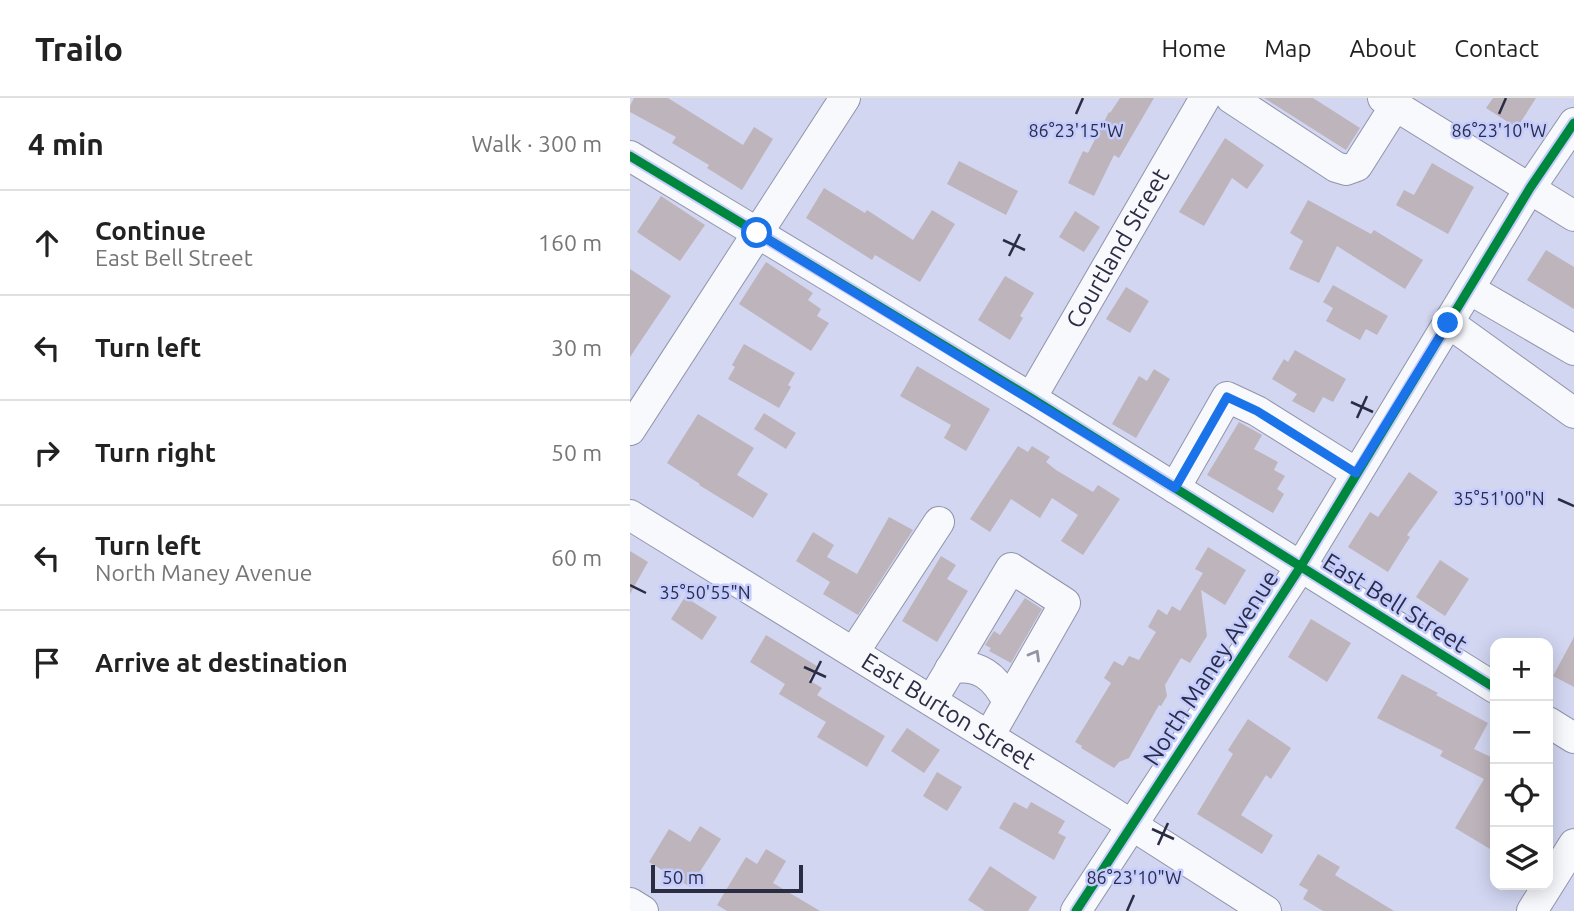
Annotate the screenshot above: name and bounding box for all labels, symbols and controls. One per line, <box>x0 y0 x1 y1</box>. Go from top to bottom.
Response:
text: Trailo <box>35 30 123 67</box>
text: Home <box>1161 35 1226 62</box>
text: Map <box>1264 35 1311 62</box>
text: About <box>1349 35 1416 62</box>
text: Contact <box>1454 35 1539 62</box>
text: 86°23'15"W <box>1028 120 1124 140</box>
text: 86°23'10"W <box>1451 120 1547 140</box>
text: 4 min <box>28 127 104 161</box>
text: Walk · 300 m <box>471 131 602 156</box>
street label: Courtland Street <box>1061 163 1174 333</box>
text: Continue <box>95 216 206 245</box>
route start <box>741 217 772 248</box>
icon: ahead <box>28 224 66 262</box>
text: 160 m <box>538 230 602 255</box>
text: East Bell Street <box>95 245 253 270</box>
route end <box>1432 307 1463 338</box>
icon: left <box>28 329 66 367</box>
text: Turn left <box>95 333 201 362</box>
text: 30 m <box>551 335 602 360</box>
icon: right <box>28 434 66 472</box>
text: Turn right <box>95 438 216 467</box>
text: 50 m <box>551 440 602 465</box>
text: 35°51'00"N <box>1453 488 1545 508</box>
text: Turn left <box>95 531 201 560</box>
icon: left <box>28 539 66 577</box>
text: 60 m <box>551 545 602 570</box>
street label: East Bell Street <box>1318 547 1473 658</box>
text: North Maney Avenue <box>95 560 313 585</box>
street label: North Maney Avenue <box>1137 565 1284 770</box>
text: 35°50'55"N <box>659 582 751 602</box>
map controls <box>1490 638 1553 890</box>
button: + <box>1490 638 1553 701</box>
icon: arrive <box>28 644 66 682</box>
street label: East Burton Street <box>857 647 1041 775</box>
text: Arrive at destination <box>95 648 348 677</box>
one-way arrow <box>1027 650 1040 663</box>
button: − <box>1490 701 1553 764</box>
button: locate <box>1490 764 1553 827</box>
button: layers <box>1490 827 1553 890</box>
scale bar <box>651 862 803 894</box>
text: 50 m <box>662 866 704 888</box>
text: 86°23'10"W <box>1086 867 1182 887</box>

